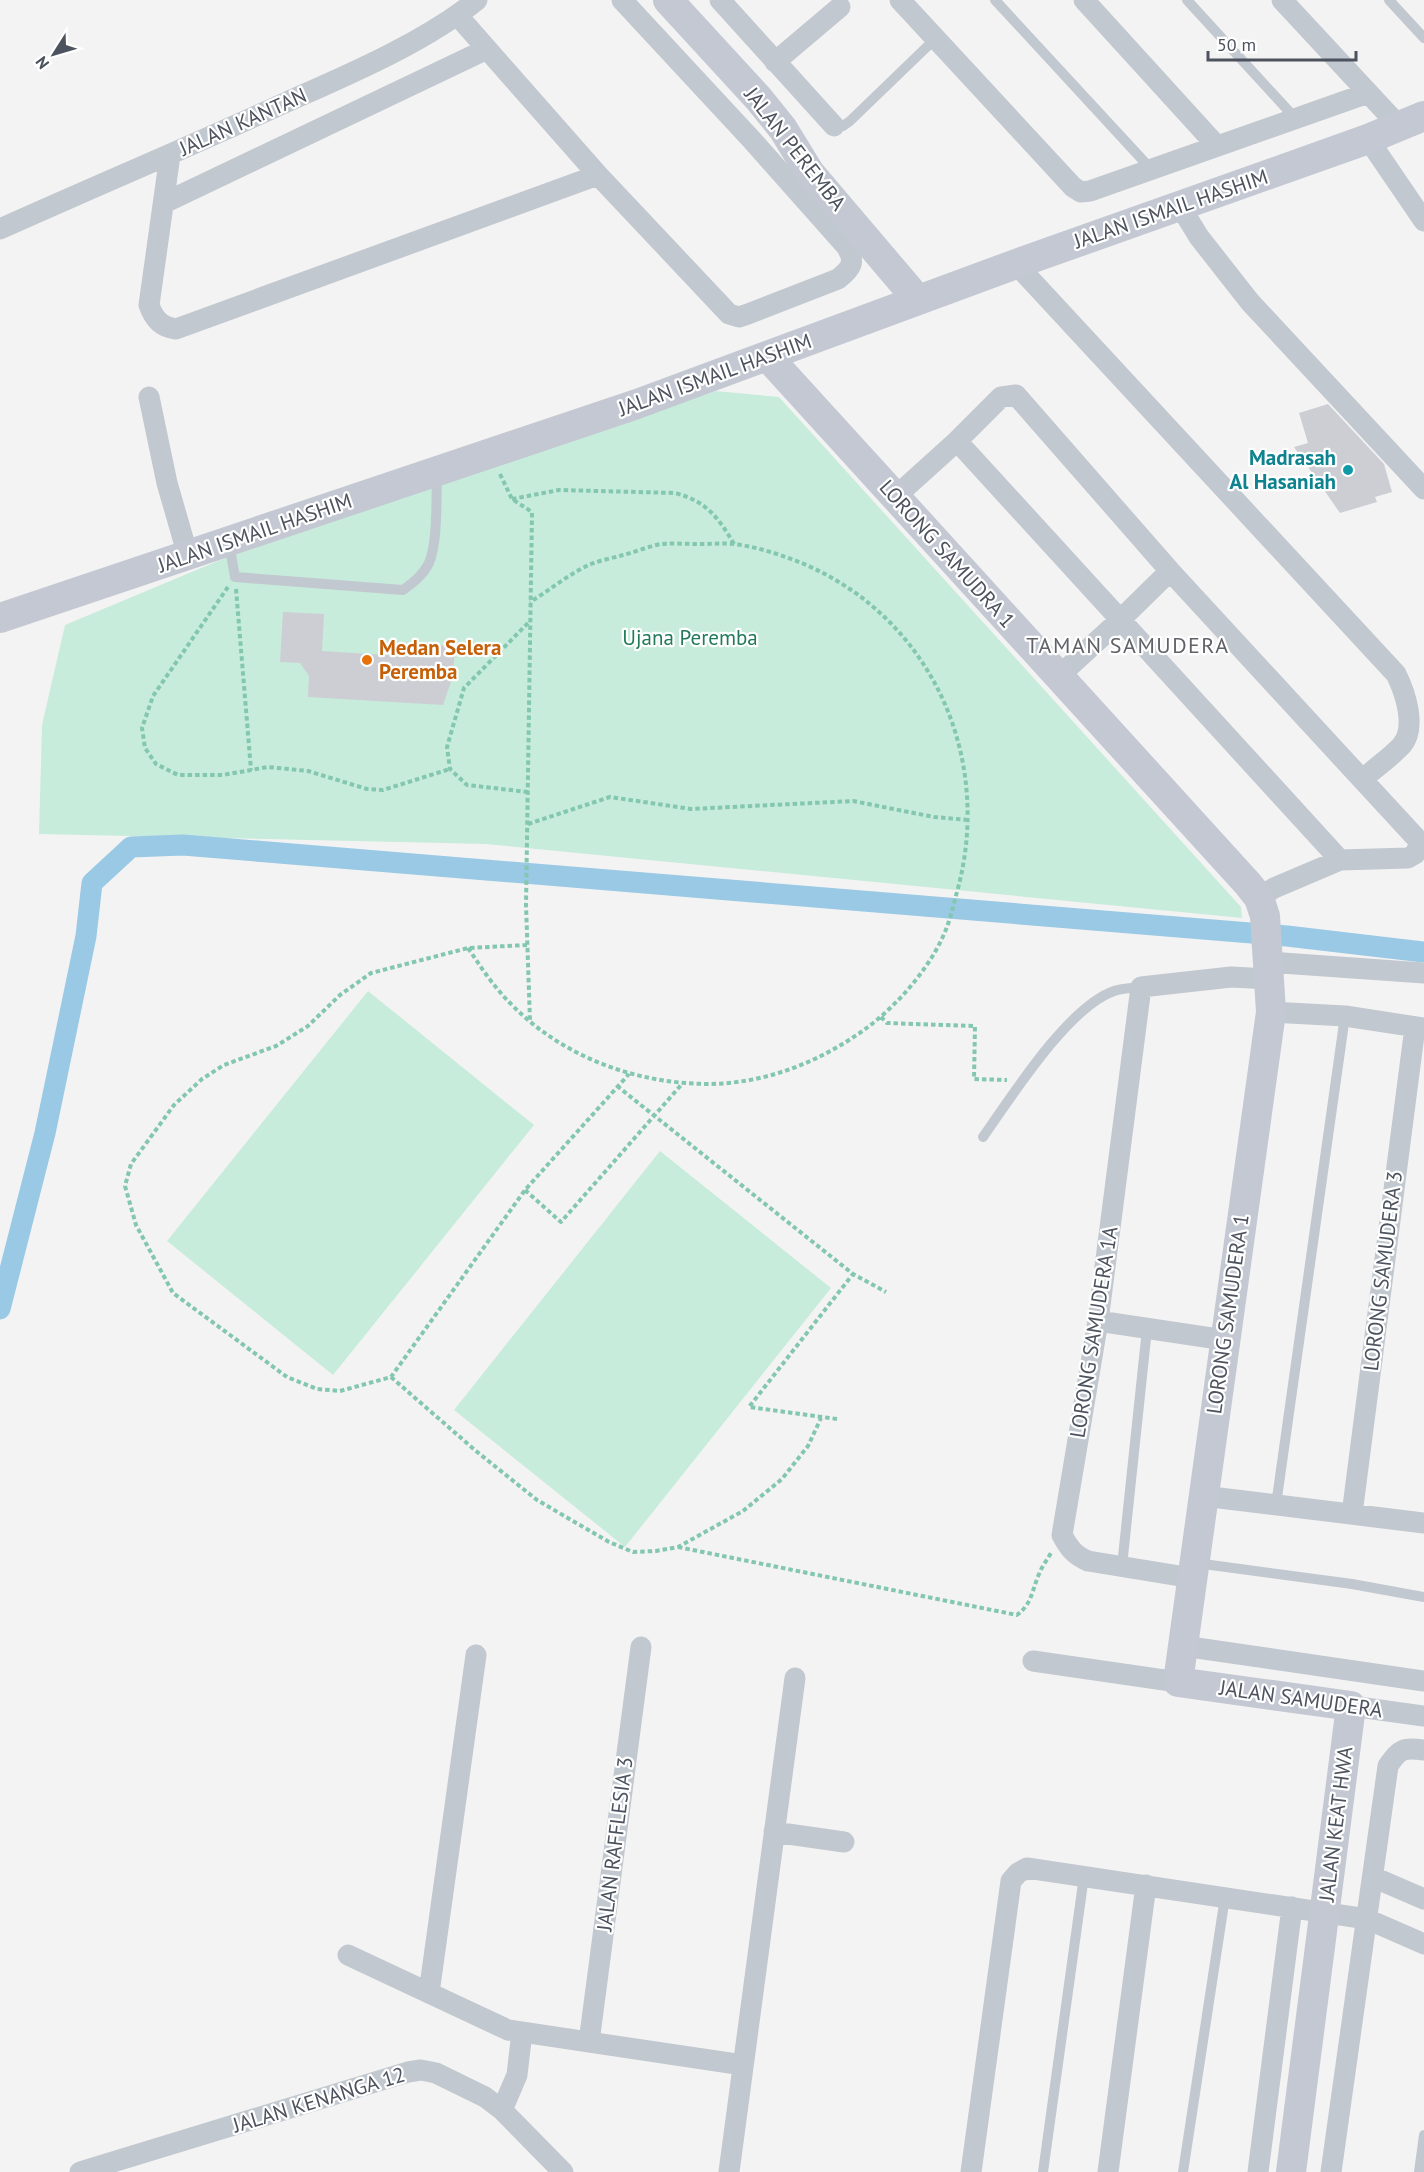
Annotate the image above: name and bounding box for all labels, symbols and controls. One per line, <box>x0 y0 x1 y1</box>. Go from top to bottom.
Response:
north arrow <box>24 24 84 84</box>
scale bar <box>1208 24 1356 62</box>
text: 50 m <box>1217 33 1256 56</box>
text: N <box>31 53 53 73</box>
street label: JALAN KANTAN <box>174 81 311 162</box>
street label: JALAN PEREMBA <box>738 81 852 216</box>
street label: JALAN ISMAIL HASHIM <box>1069 163 1272 255</box>
street label: JALAN ISMAIL HASHIM <box>614 327 815 422</box>
place label: Madrasah Al Hasaniah <box>1229 444 1336 495</box>
marker: Madrasah Al Hasaniah <box>1341 463 1355 477</box>
street label: LORONG SAMUDRA 1 <box>874 474 1021 633</box>
street label: JALAN ISMAIL HASHIM <box>153 487 356 579</box>
park label: Ujana Peremba <box>622 624 758 651</box>
district label: TAMAN SAMUDERA <box>1026 631 1230 659</box>
place label: Medan Selera Peremba <box>379 634 501 685</box>
marker: Medan Selera Peremba <box>360 653 374 667</box>
street label: LORONG SAMUDERA 3 <box>1357 1169 1408 1373</box>
street label: LORONG SAMUDERA 1 <box>1200 1212 1255 1416</box>
street label: LORONG SAMUDERA 1A <box>1063 1224 1124 1440</box>
street label: JALAN SAMUDERA <box>1217 1674 1385 1723</box>
street label: JALAN KEAT HWA <box>1312 1744 1358 1904</box>
street label: JALAN RAFFLESIA 3 <box>590 1755 639 1934</box>
street label: JALAN KENANGA 12 <box>228 2060 408 2139</box>

